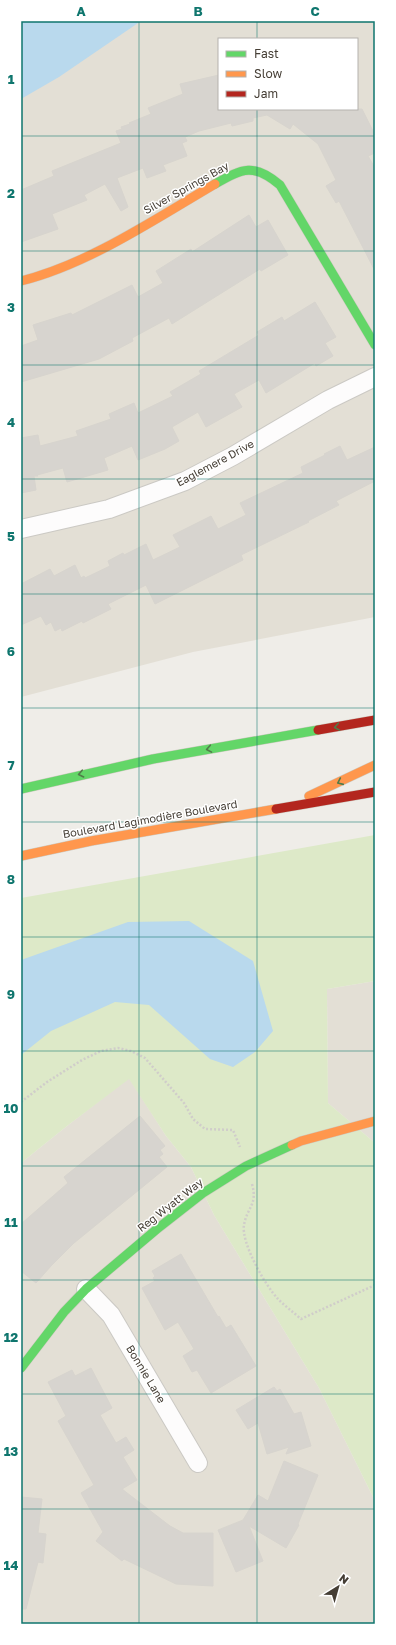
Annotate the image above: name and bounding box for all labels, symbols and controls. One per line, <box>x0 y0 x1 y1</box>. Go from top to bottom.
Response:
text: A <box>76 3 86 19</box>
text: B <box>193 3 203 19</box>
text: C <box>310 3 320 19</box>
legend <box>218 38 358 110</box>
text: Fast <box>254 46 279 61</box>
text: Slow <box>254 66 282 81</box>
text: 1 <box>8 71 15 87</box>
text: Jam <box>254 86 278 101</box>
street label: Silver Springs Bay <box>141 159 231 216</box>
text: 2 <box>7 185 15 201</box>
text: 3 <box>7 299 15 315</box>
text: 4 <box>7 414 15 430</box>
street label: Eaglemere Drive <box>174 437 256 488</box>
text: 5 <box>7 528 15 544</box>
text: 6 <box>7 643 15 659</box>
one-way arrow <box>333 722 340 731</box>
one-way arrow <box>205 745 212 753</box>
text: 7 <box>7 757 15 773</box>
one-way arrow <box>78 769 84 777</box>
one-way arrow <box>336 777 344 785</box>
street label: Boulevard Lagimodière Boulevard <box>62 797 238 840</box>
text: 8 <box>7 871 15 887</box>
text: 9 <box>7 986 15 1002</box>
text: 10 <box>3 1100 19 1116</box>
street label: Reg Wyatt Way <box>134 1175 205 1234</box>
text: 11 <box>4 1214 18 1230</box>
text: 12 <box>4 1329 18 1345</box>
street label: Bonnie Lane <box>124 1342 169 1405</box>
text: 13 <box>4 1443 18 1459</box>
text: 14 <box>4 1557 18 1573</box>
north arrow <box>318 1567 358 1607</box>
text: N <box>337 1571 352 1586</box>

